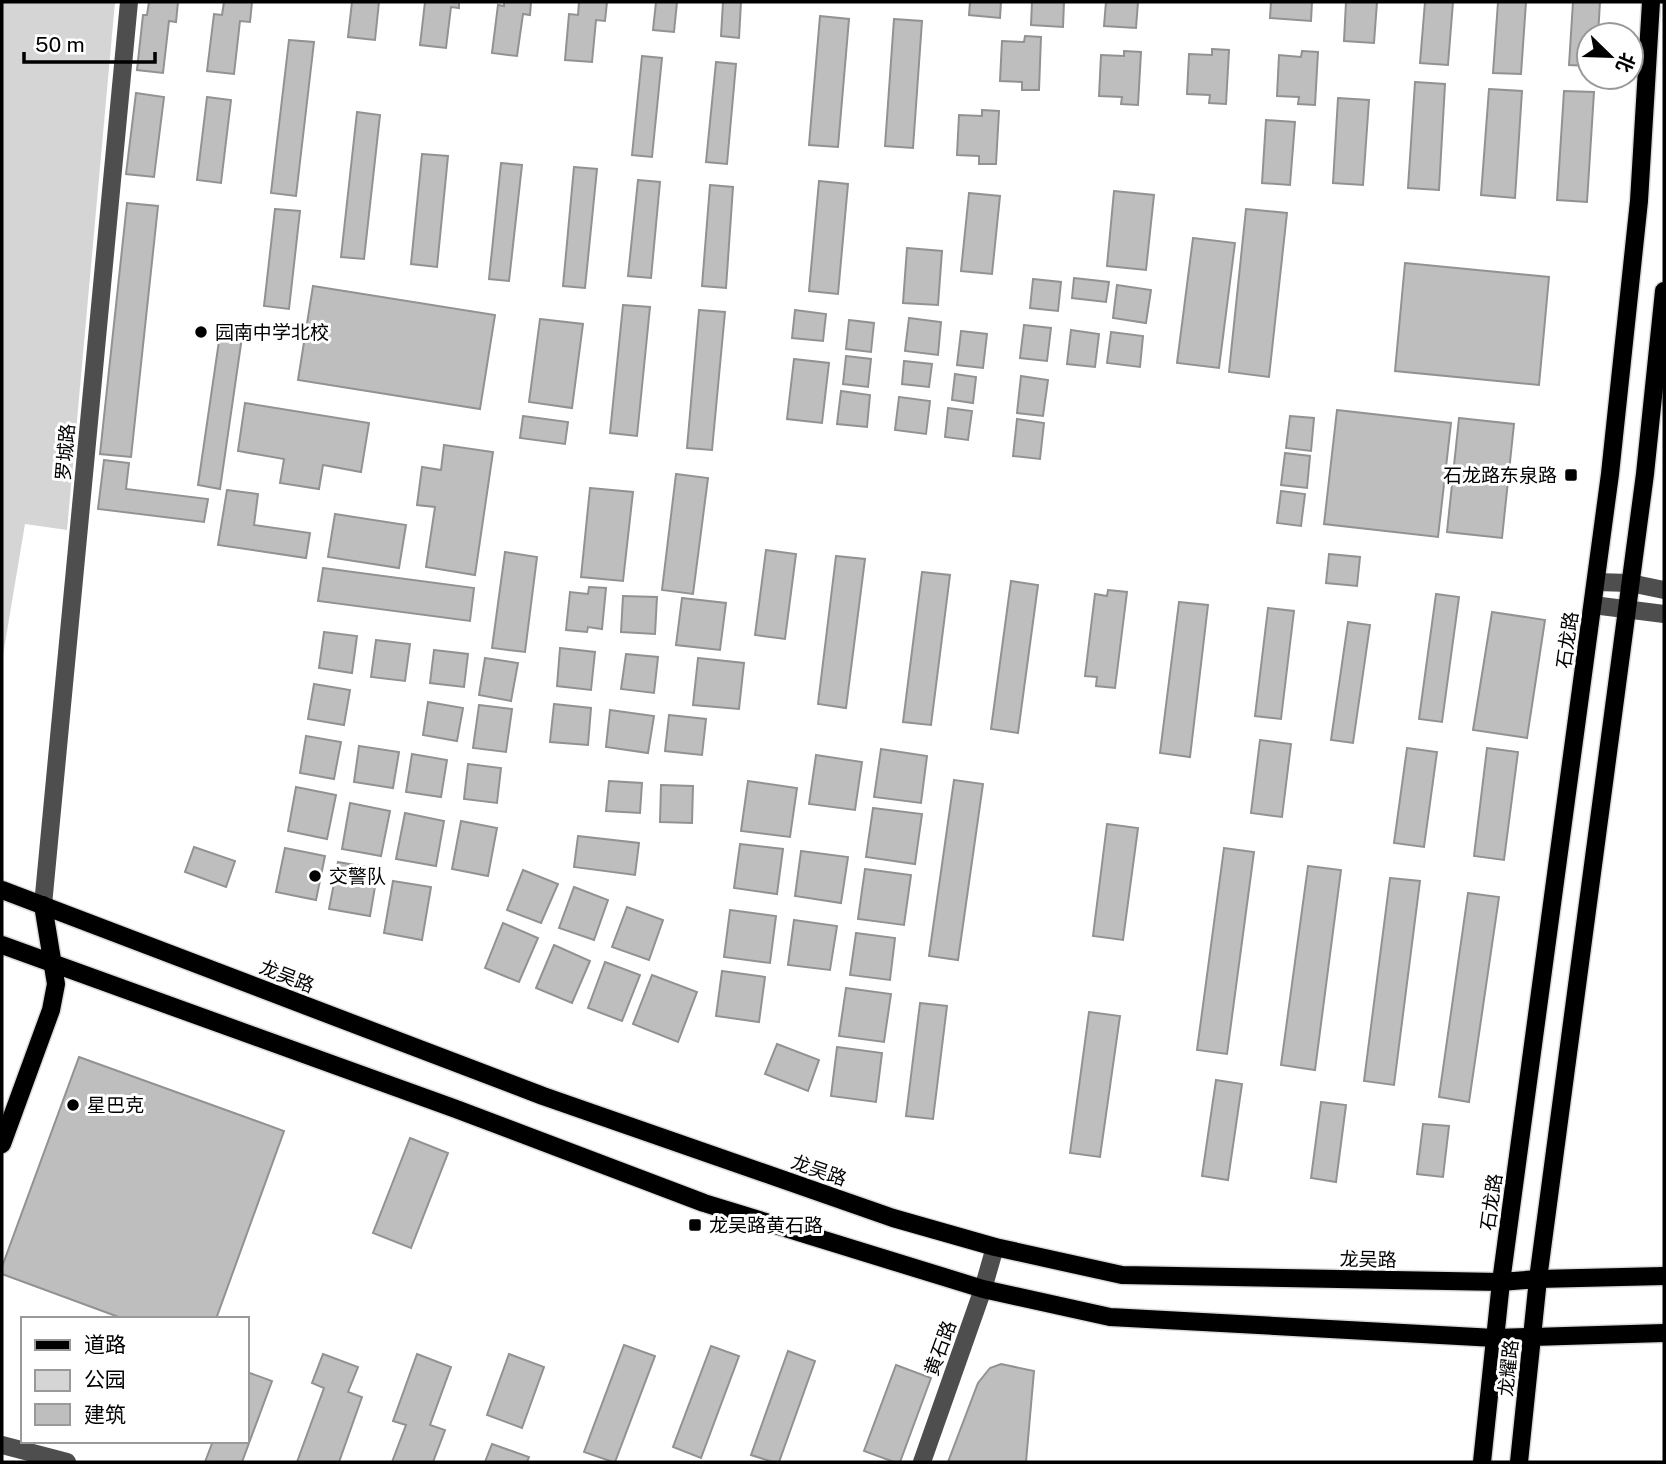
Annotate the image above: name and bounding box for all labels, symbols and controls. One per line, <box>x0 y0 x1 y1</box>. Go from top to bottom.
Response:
scale bar <box>24 21 156 65</box>
north arrow <box>1575 21 1645 91</box>
text: 50 m <box>35 32 85 57</box>
text: 北 <box>1612 50 1639 76</box>
place label: 园南中学北校 <box>215 321 329 343</box>
marker: 园南中学北校 <box>193 324 209 340</box>
street label: 罗城路 <box>52 423 78 481</box>
place label: 石龙路东泉路 <box>1443 464 1557 486</box>
marker: 石龙路东泉路 <box>1563 467 1579 483</box>
street label: 石龙路 <box>1552 610 1582 670</box>
place label: 交警队 <box>329 865 386 887</box>
marker: 交警队 <box>307 868 323 884</box>
street label: 龙吴路 <box>256 956 318 996</box>
place label: 星巴克 <box>87 1094 144 1116</box>
marker: 星巴克 <box>65 1097 81 1113</box>
street label: 龙吴路 <box>788 1150 850 1190</box>
street label: 石龙路 <box>1476 1172 1506 1232</box>
place label: 龙吴路黄石路 <box>709 1214 823 1236</box>
marker: 龙吴路黄石路 <box>687 1217 703 1233</box>
street label: 龙吴路 <box>1339 1248 1397 1270</box>
legend <box>21 1317 248 1443</box>
street label: 黄石路 <box>920 1317 960 1379</box>
text: 道路 <box>84 1332 126 1357</box>
street label: 龙耀路 <box>1494 1338 1522 1398</box>
text: 公园 <box>84 1367 126 1392</box>
text: 建筑 <box>84 1402 126 1427</box>

